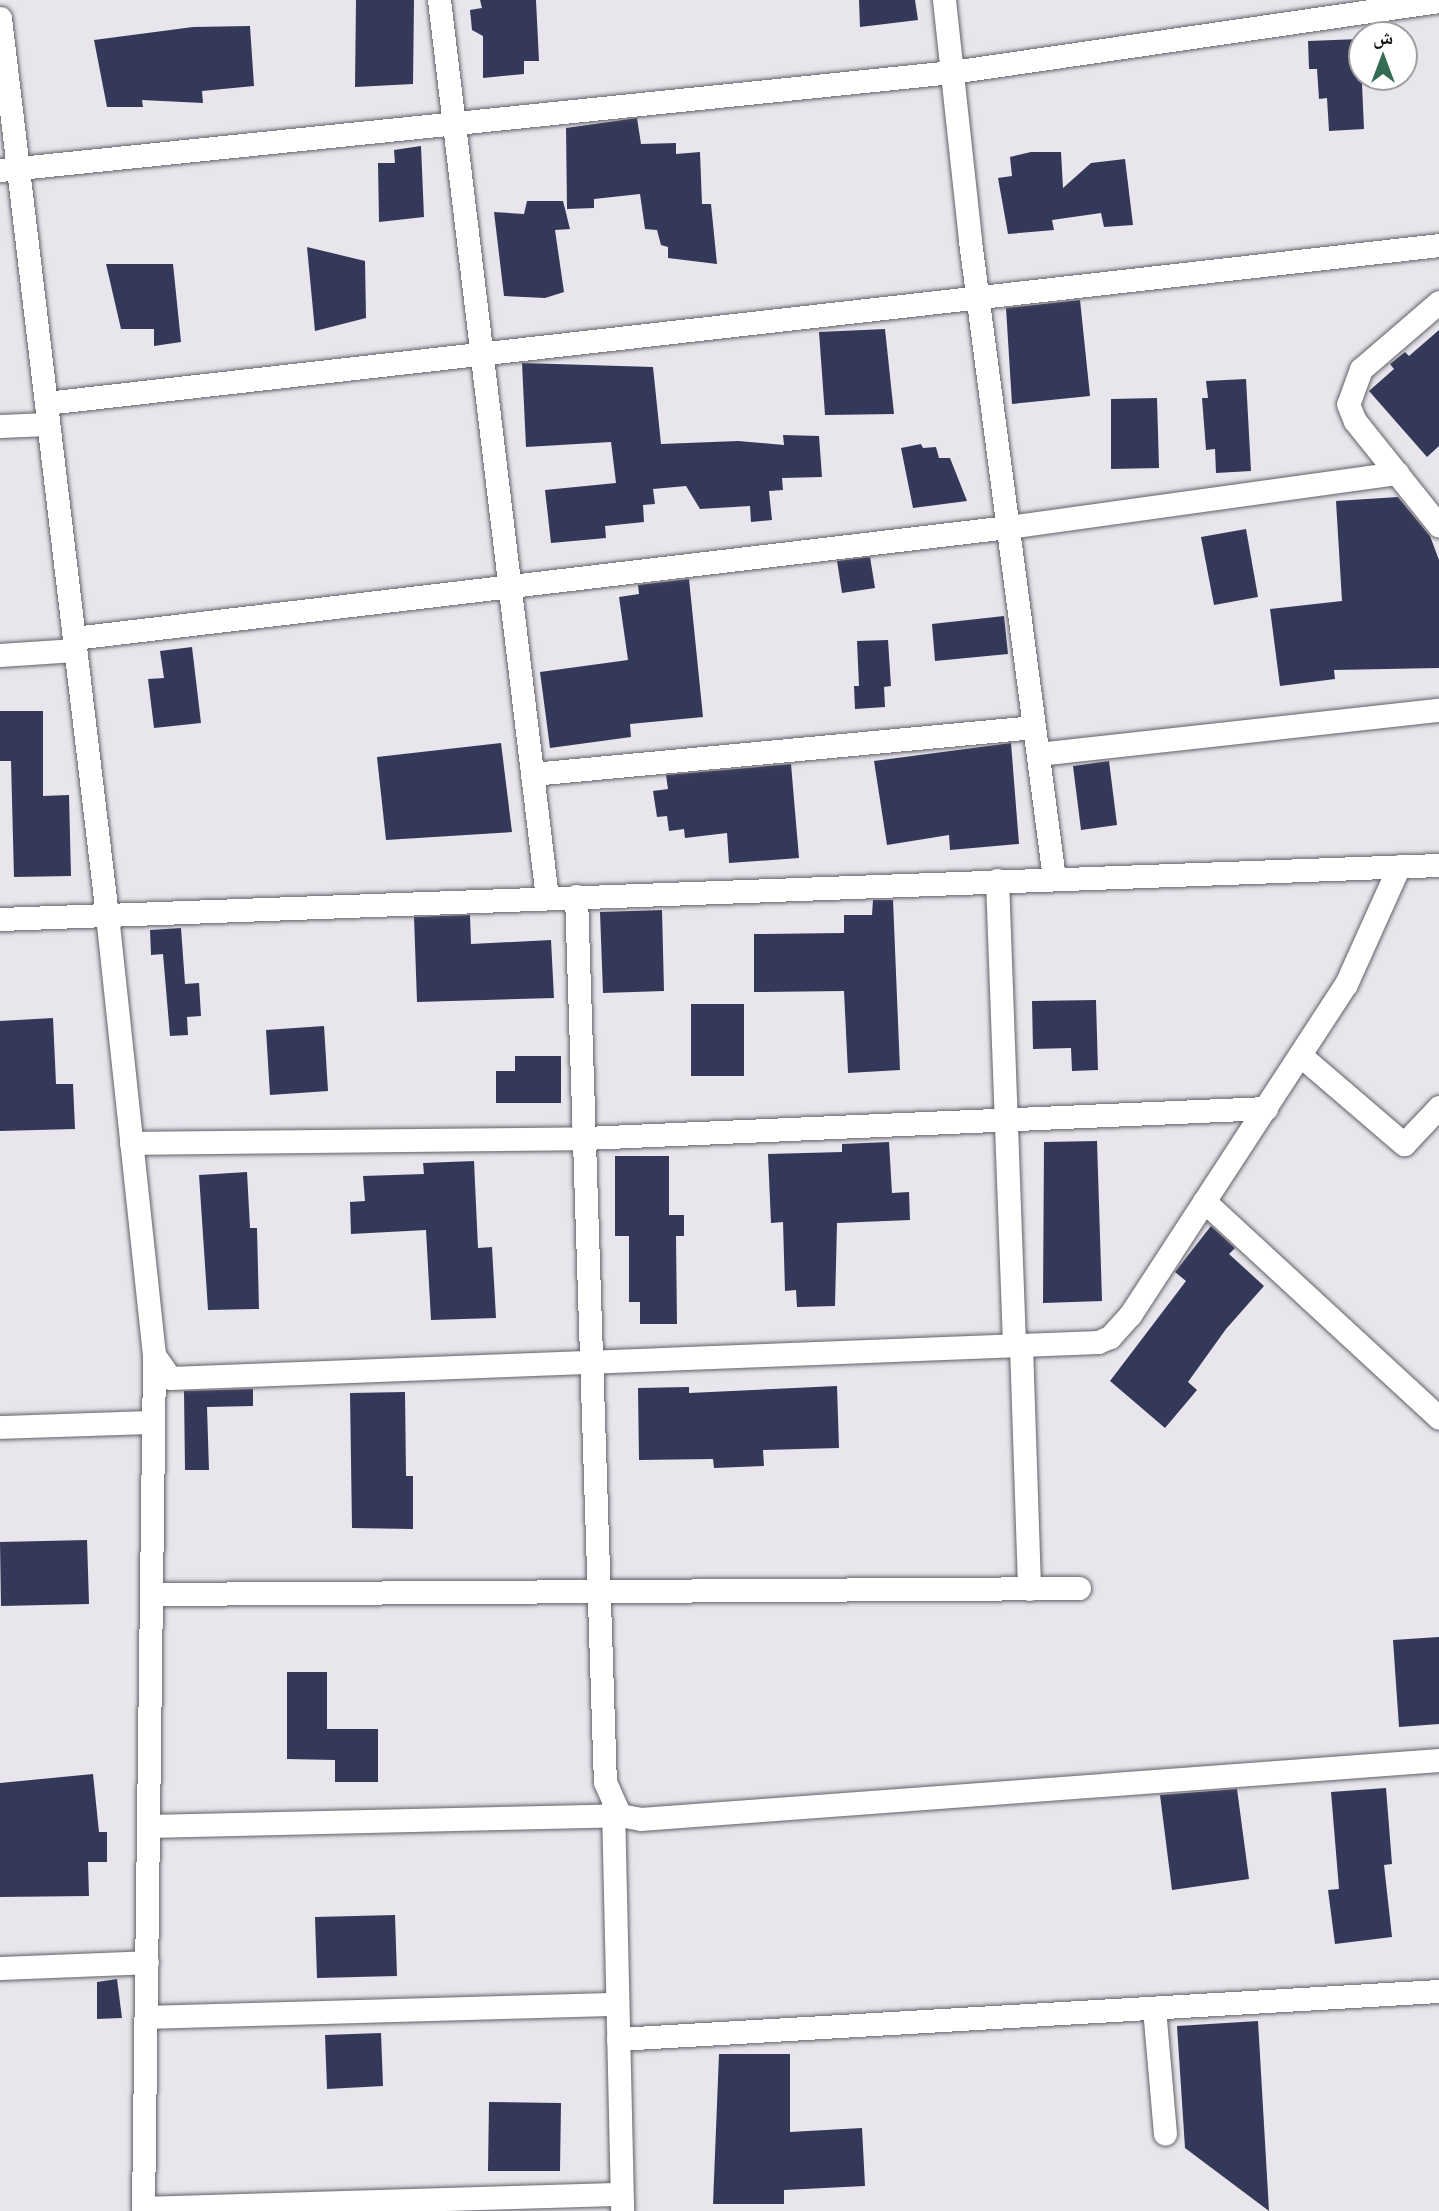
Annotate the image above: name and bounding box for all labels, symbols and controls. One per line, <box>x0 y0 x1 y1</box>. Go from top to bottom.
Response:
north arrow <box>1348 21 1418 91</box>
text: ش <box>1373 24 1393 50</box>

